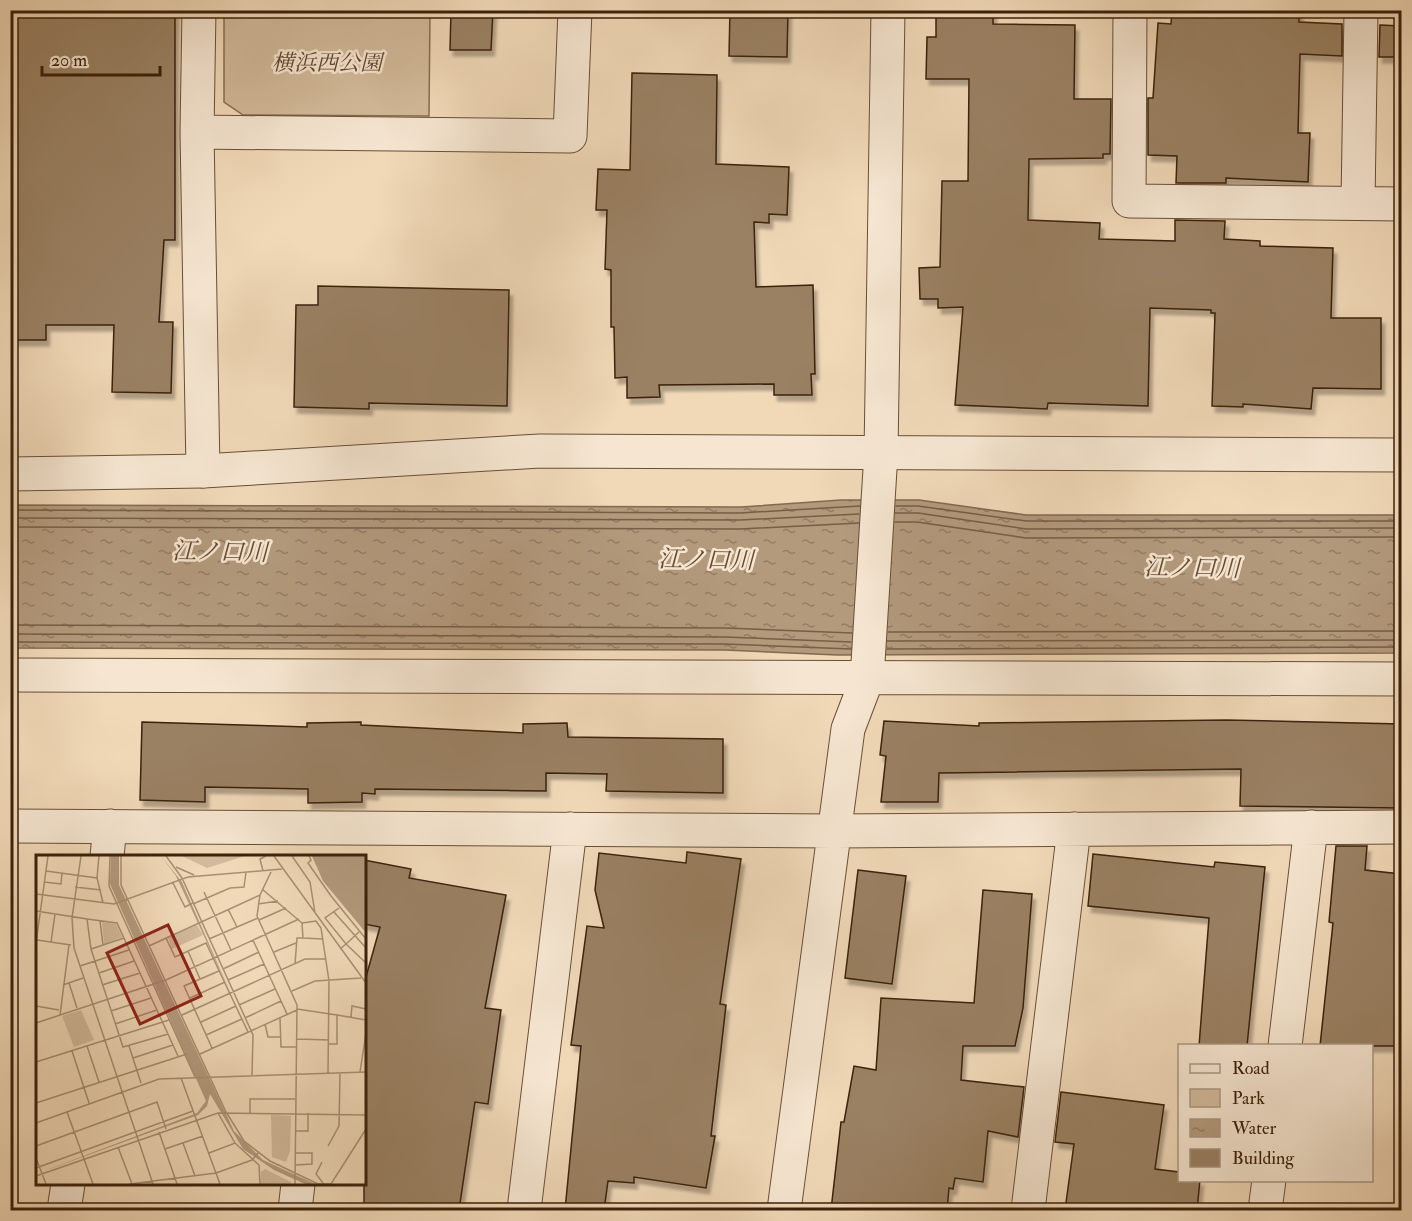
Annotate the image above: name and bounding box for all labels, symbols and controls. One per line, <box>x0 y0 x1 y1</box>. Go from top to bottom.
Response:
scale bar <box>42 39 160 77</box>
text: 20 m <box>51 49 87 72</box>
park label: 横浜西公園 <box>272 49 385 77</box>
water label: 江ノ口川 <box>172 536 271 568</box>
water label: 江ノ口川 <box>658 544 757 576</box>
water label: 江ノ口川 <box>1144 552 1243 584</box>
inset map <box>36 855 366 1185</box>
legend <box>1178 1044 1373 1182</box>
text: Road <box>1232 1057 1270 1080</box>
text: Park <box>1232 1087 1265 1110</box>
text: Water <box>1231 1117 1276 1140</box>
text: Building <box>1232 1147 1295 1170</box>

